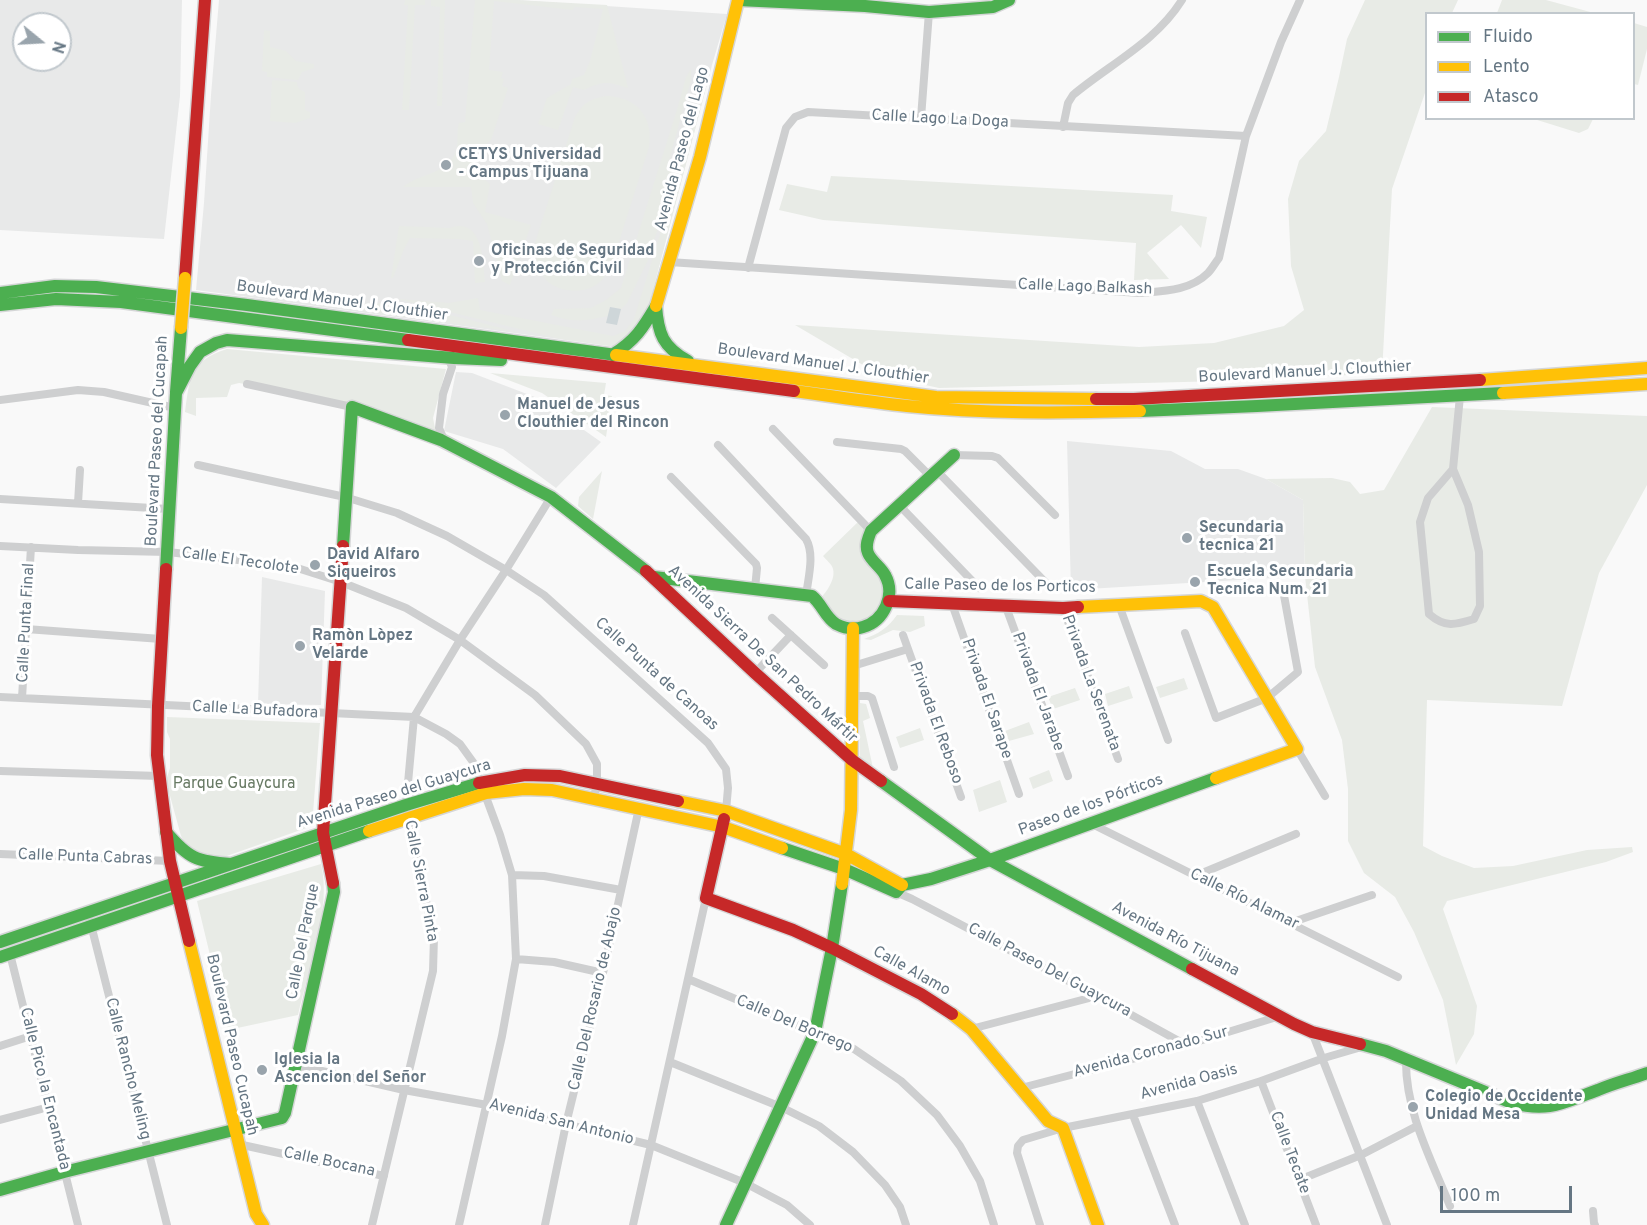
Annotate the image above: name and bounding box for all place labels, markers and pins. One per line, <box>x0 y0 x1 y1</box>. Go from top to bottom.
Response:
place label: CETYS Universidad - Campus Tijuana <box>458 146 601 184</box>
marker: CETYS Universidad - Campus Tijuana <box>439 158 453 172</box>
place label: Oficinas de Seguridad y Protección Civil <box>491 242 655 280</box>
marker: Oficinas de Seguridad y Protección Civil <box>472 254 486 268</box>
place label: Manuel de Jesus Clouthier del Rincon <box>517 396 669 434</box>
marker: Manuel de Jesus Clouthier del Rincon <box>498 408 512 422</box>
place label: Secundaria tecnica 21 <box>1199 519 1284 557</box>
marker: Secundaria tecnica 21 <box>1180 531 1194 545</box>
place label: David Alfaro Siqueiros <box>327 546 420 584</box>
marker: David Alfaro Siqueiros <box>308 558 322 572</box>
place label: Escuela Secundaria Tecnica Num. 21 <box>1207 563 1353 601</box>
marker: Escuela Secundaria Tecnica Num. 21 <box>1188 575 1202 589</box>
place label: Ramòn Lòpez Velarde <box>312 627 413 665</box>
marker: Ramòn Lòpez Velarde <box>293 639 307 653</box>
place label: Iglesia la Ascencion del Señor <box>274 1051 426 1089</box>
marker: Iglesia la Ascencion del Señor <box>255 1063 269 1077</box>
place label: Colegio de Occidente Unidad Mesa <box>1425 1088 1583 1126</box>
marker: Colegio de Occidente Unidad Mesa <box>1406 1100 1420 1114</box>

